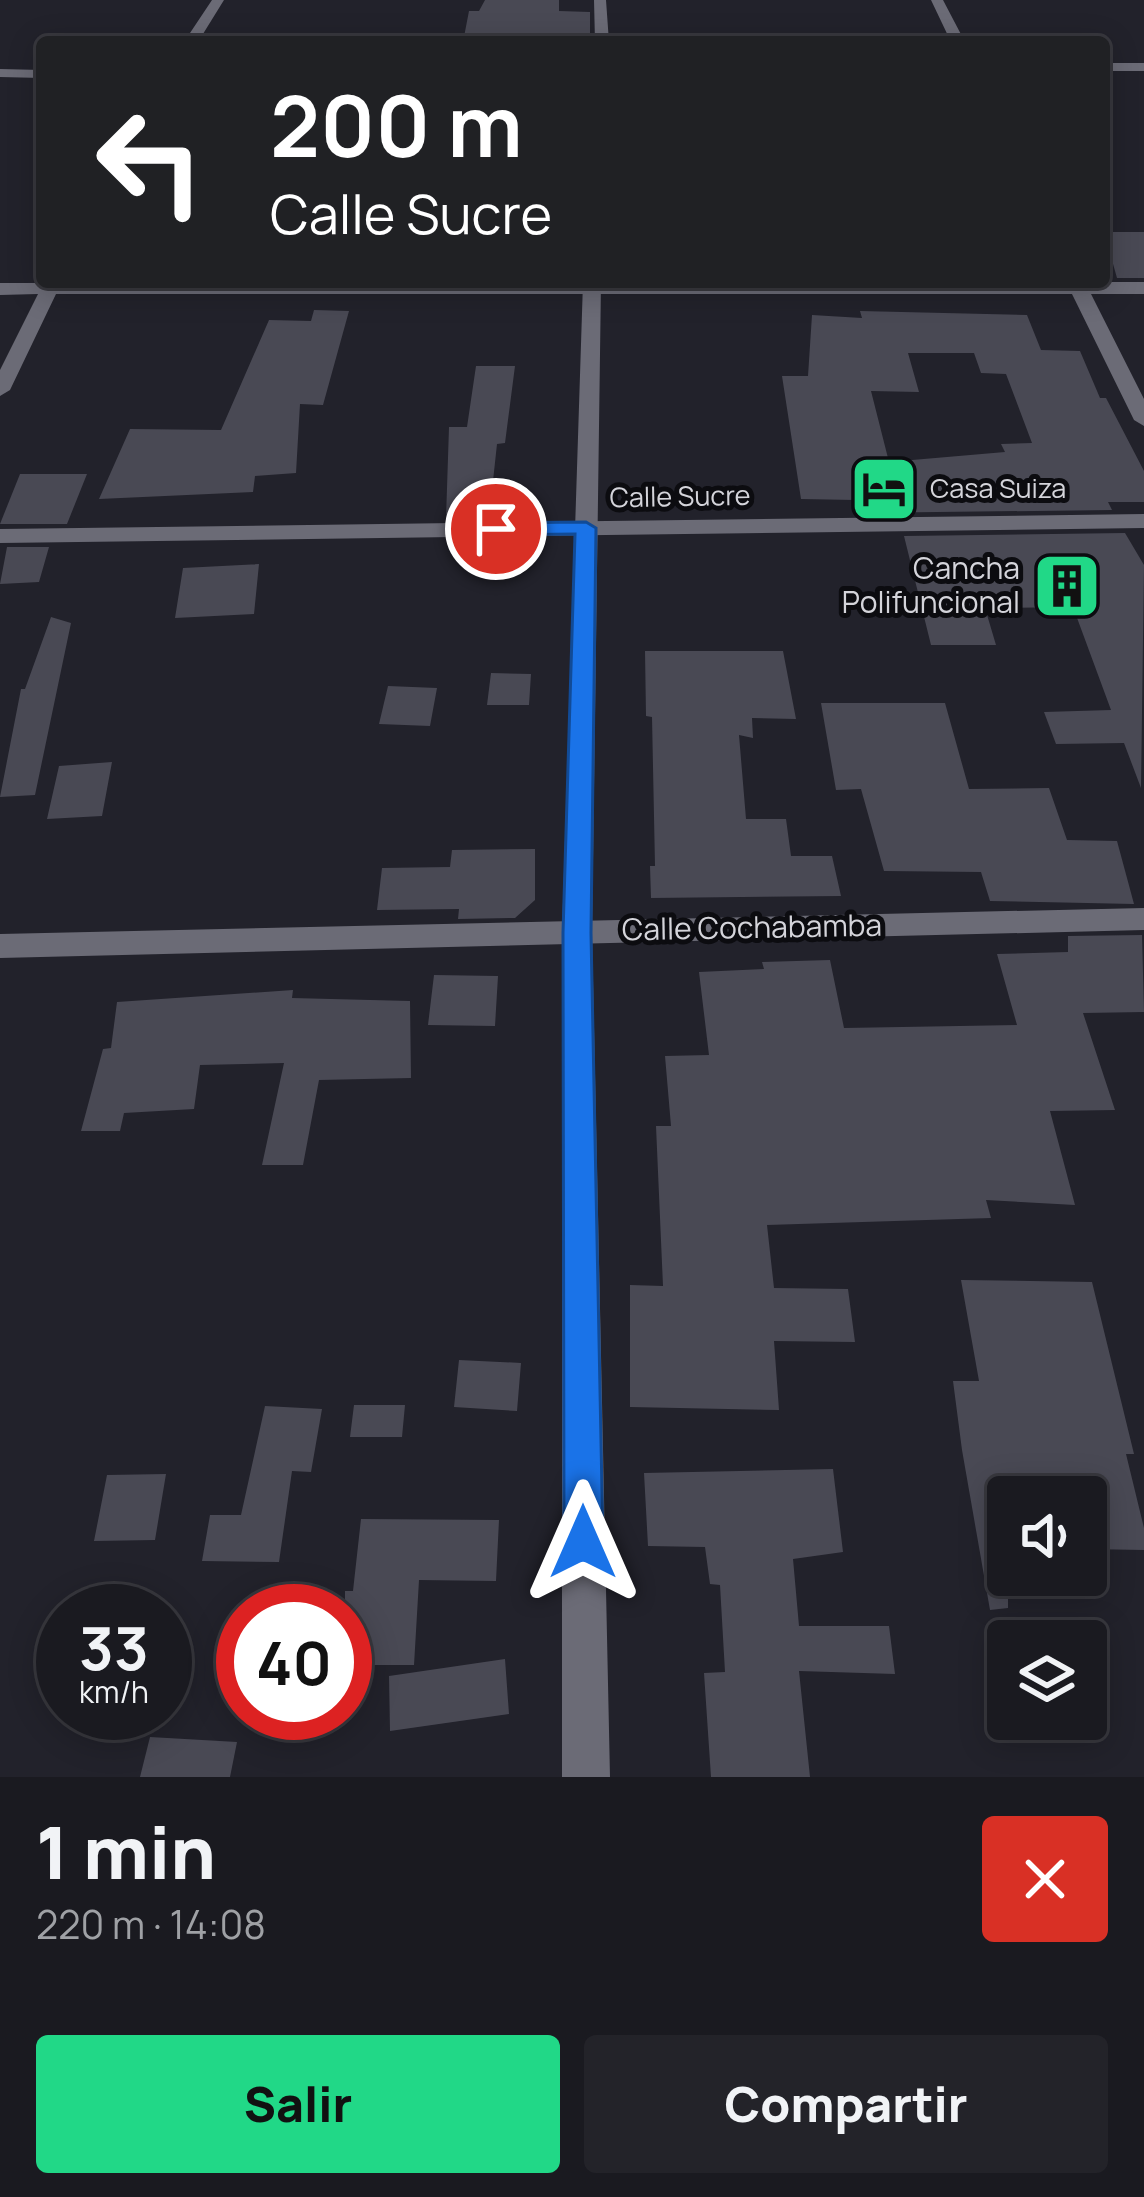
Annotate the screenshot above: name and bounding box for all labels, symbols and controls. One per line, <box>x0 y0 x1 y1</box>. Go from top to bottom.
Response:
text: 200 m <box>270 67 523 182</box>
icon: left <box>72 84 228 240</box>
text: Calle Sucre <box>270 176 552 250</box>
hotel icon: Casa Suiza <box>849 454 919 524</box>
place label: Casa Suiza <box>930 469 1066 506</box>
street label: Calle Sucre <box>609 476 751 515</box>
pin <box>445 478 547 580</box>
icon: arrive <box>463 496 529 562</box>
place label: Cancha Polifuncional <box>842 547 1020 622</box>
building icon: Cancha Polifuncional <box>1032 551 1102 621</box>
street label: Calle Cochabamba <box>621 904 882 949</box>
map controls <box>987 1476 1107 1740</box>
button: sound <box>987 1476 1107 1596</box>
position arrow <box>520 1479 646 1605</box>
speed limit sign: 40 <box>216 1584 372 1740</box>
text: 33 <box>79 1606 149 1688</box>
button: layers <box>987 1620 1107 1740</box>
text: km/h <box>79 1671 149 1712</box>
text: 1 min <box>36 1802 216 1901</box>
button: close <box>982 1816 1108 1942</box>
text: 220 m · 14:08 <box>36 1897 266 1951</box>
button: Salir <box>36 2035 560 2173</box>
button: Compartir <box>584 2035 1108 2173</box>

